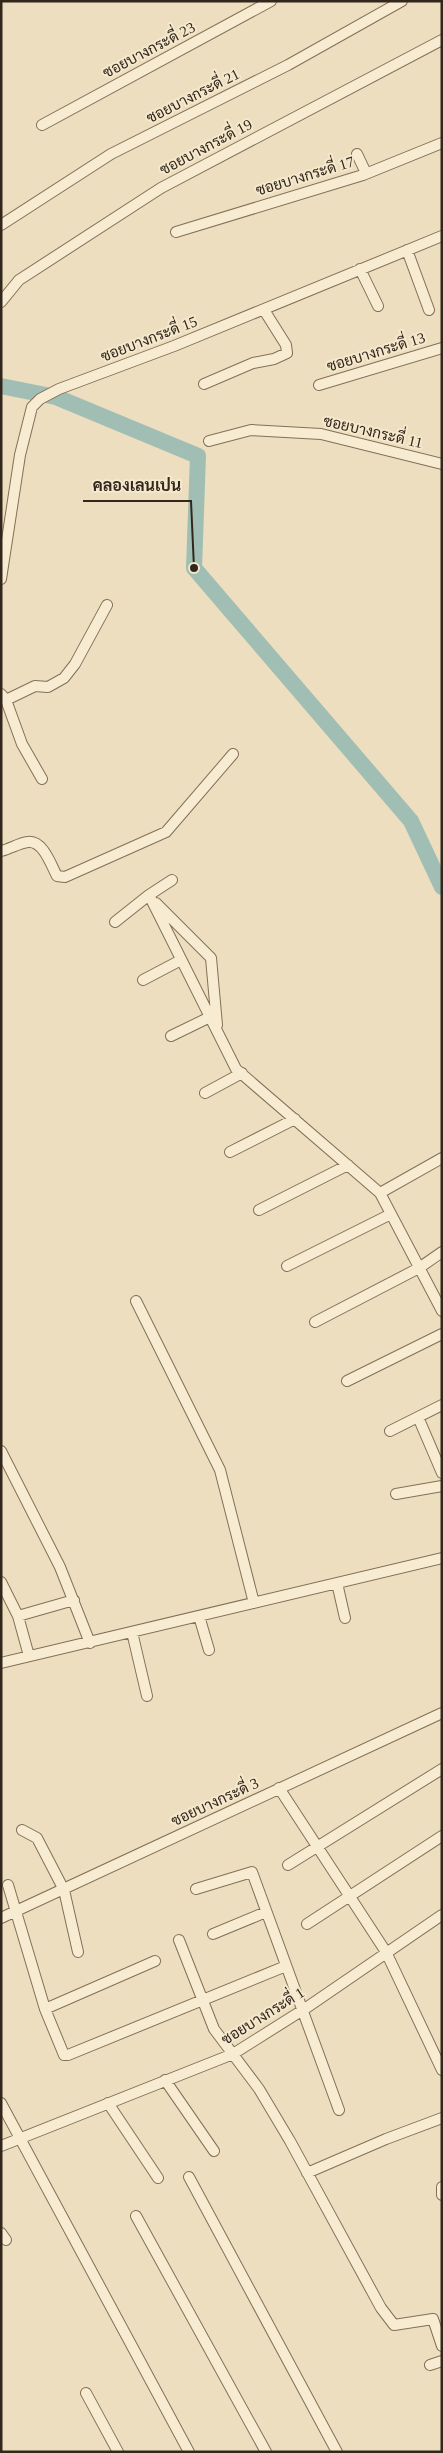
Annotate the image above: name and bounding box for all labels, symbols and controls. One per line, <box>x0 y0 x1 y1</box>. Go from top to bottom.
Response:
street label: ซอยบางกระดี่ 23 <box>97 13 198 81</box>
street label: ซอยบางกระดี่ 21 <box>141 59 242 126</box>
street label: ซอยบางกระดี่ 19 <box>154 110 255 178</box>
street label: ซอยบางกระดี่ 17 <box>252 147 357 199</box>
street label: ซอยบางกระดี่ 15 <box>96 307 199 365</box>
street label: ซอยบางกระดี่ 13 <box>323 323 427 375</box>
street label: ซอยบางกระดี่ 11 <box>322 406 426 451</box>
callout: คลองเลนเปน <box>83 470 191 501</box>
text: คลองเลนเปน <box>93 477 181 494</box>
street label: ซอยบางกระดี่ 3 <box>166 1768 261 1829</box>
street label: ซอยบางกระดี่ 1 <box>215 1978 307 2048</box>

